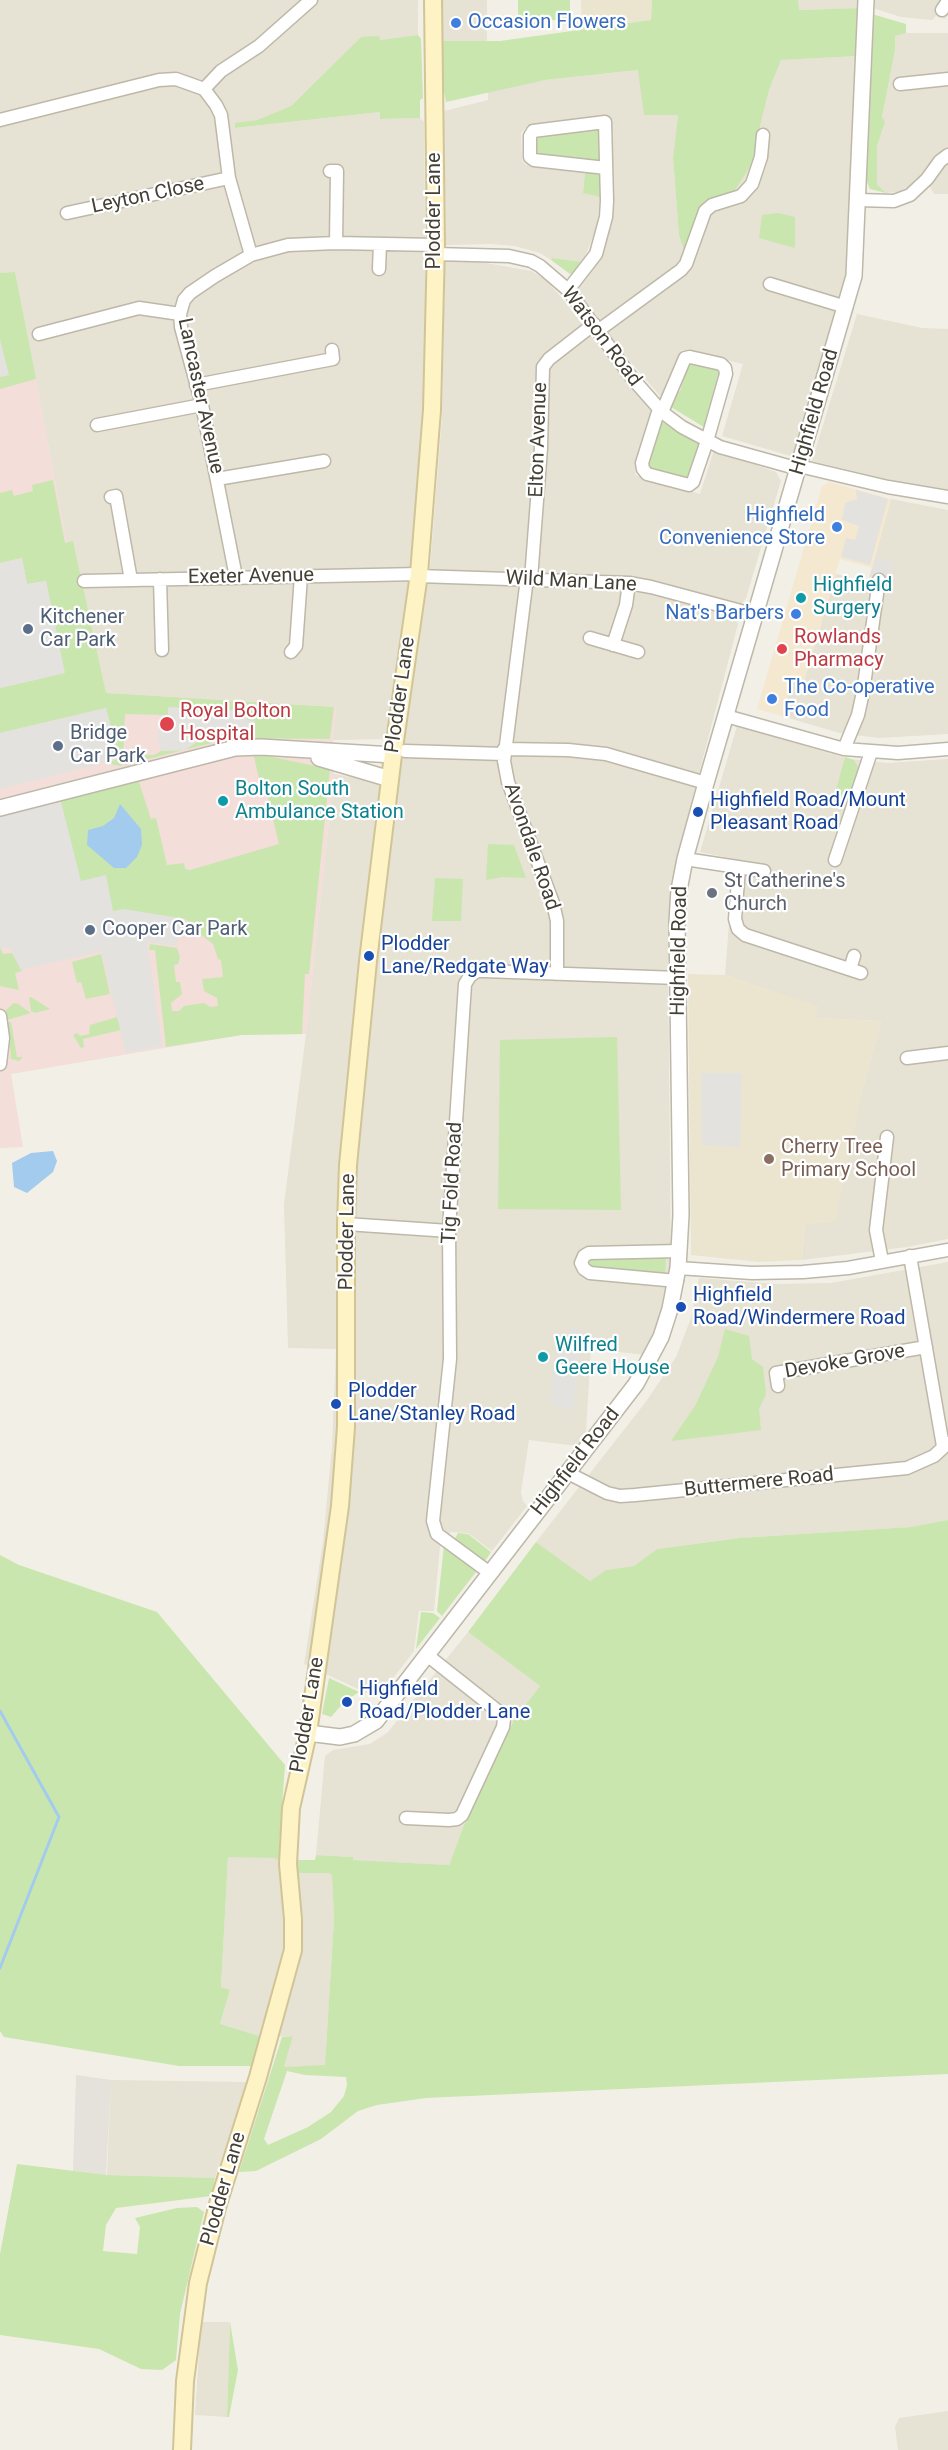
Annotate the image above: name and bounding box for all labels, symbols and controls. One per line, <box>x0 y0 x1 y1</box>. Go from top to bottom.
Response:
place label: Occasion Flowers <box>468 11 626 35</box>
marker: Occasion Flowers <box>449 16 463 30</box>
street label: Plodder Lane <box>423 152 447 270</box>
street label: Leyton Close <box>89 172 207 220</box>
street label: Watson Road <box>556 282 646 392</box>
street label: Lancaster Avenue <box>172 316 228 476</box>
street label: Highfield Road <box>786 346 844 478</box>
street label: Elton Avenue <box>525 382 553 498</box>
place label: Highfield Convenience Store <box>659 504 825 551</box>
marker: Highfield Convenience Store <box>830 520 844 534</box>
street label: Exeter Avenue <box>188 564 314 590</box>
street label: Wild Man Lane <box>505 567 637 597</box>
place label: Highfield Surgery <box>813 574 892 621</box>
marker: Highfield Surgery <box>794 591 808 605</box>
place label: Nat's Barbers <box>665 602 784 626</box>
place label: Kitchener Car Park <box>40 606 124 653</box>
marker: Nat's Barbers <box>789 607 803 621</box>
marker: Kitchener Car Park <box>21 622 35 636</box>
place label: Rowlands Pharmacy <box>794 626 884 673</box>
street label: Plodder Lane <box>381 635 421 755</box>
marker: Rowlands Pharmacy <box>775 642 789 656</box>
place label: The Co-operative Food <box>784 676 935 723</box>
marker: The Co-operative Food <box>765 692 779 706</box>
place label: Royal Bolton Hospital <box>180 700 291 747</box>
marker: Royal Bolton Hospital <box>158 715 176 733</box>
place label: Bridge Car Park <box>70 722 146 769</box>
marker: Bridge Car Park <box>51 739 65 753</box>
place label: Bolton South Ambulance Station <box>235 778 404 825</box>
street label: Avondale Road <box>498 780 564 914</box>
place label: Highfield Road/Mount Pleasant Road <box>710 789 906 836</box>
marker: Bolton South Ambulance Station <box>216 794 230 808</box>
marker: Highfield Road/Mount Pleasant Road <box>691 805 705 819</box>
place label: St Catherine's Church <box>724 870 846 917</box>
street label: Highfield Road <box>667 886 693 1016</box>
marker: St Catherine's Church <box>705 886 719 900</box>
place label: Cooper Car Park <box>102 918 247 942</box>
marker: Cooper Car Park <box>83 923 97 937</box>
place label: Plodder Lane/Redgate Way <box>381 933 549 980</box>
marker: Plodder Lane/Redgate Way <box>362 949 376 963</box>
street label: Tig Fold Road <box>438 1121 468 1245</box>
place label: Cherry Tree Primary School <box>781 1136 916 1183</box>
marker: Cherry Tree Primary School <box>762 1152 776 1166</box>
street label: Plodder Lane <box>335 1173 361 1291</box>
place label: Highfield Road/Windermere Road <box>693 1284 906 1331</box>
marker: Highfield Road/Windermere Road <box>674 1300 688 1314</box>
place label: Wilfred Geere House <box>555 1334 670 1381</box>
street label: Devoke Grove <box>783 1340 907 1384</box>
marker: Wilfred Geere House <box>536 1350 550 1364</box>
place label: Plodder Lane/Stanley Road <box>348 1380 516 1427</box>
marker: Plodder Lane/Stanley Road <box>329 1397 343 1411</box>
street label: Highfield Road <box>527 1403 625 1521</box>
street label: Buttermere Road <box>683 1463 835 1503</box>
street label: Plodder Lane <box>286 1655 330 1775</box>
place label: Highfield Road/Plodder Lane <box>359 1678 530 1725</box>
marker: Highfield Road/Plodder Lane <box>340 1695 354 1709</box>
street label: Plodder Lane <box>196 2129 252 2249</box>

